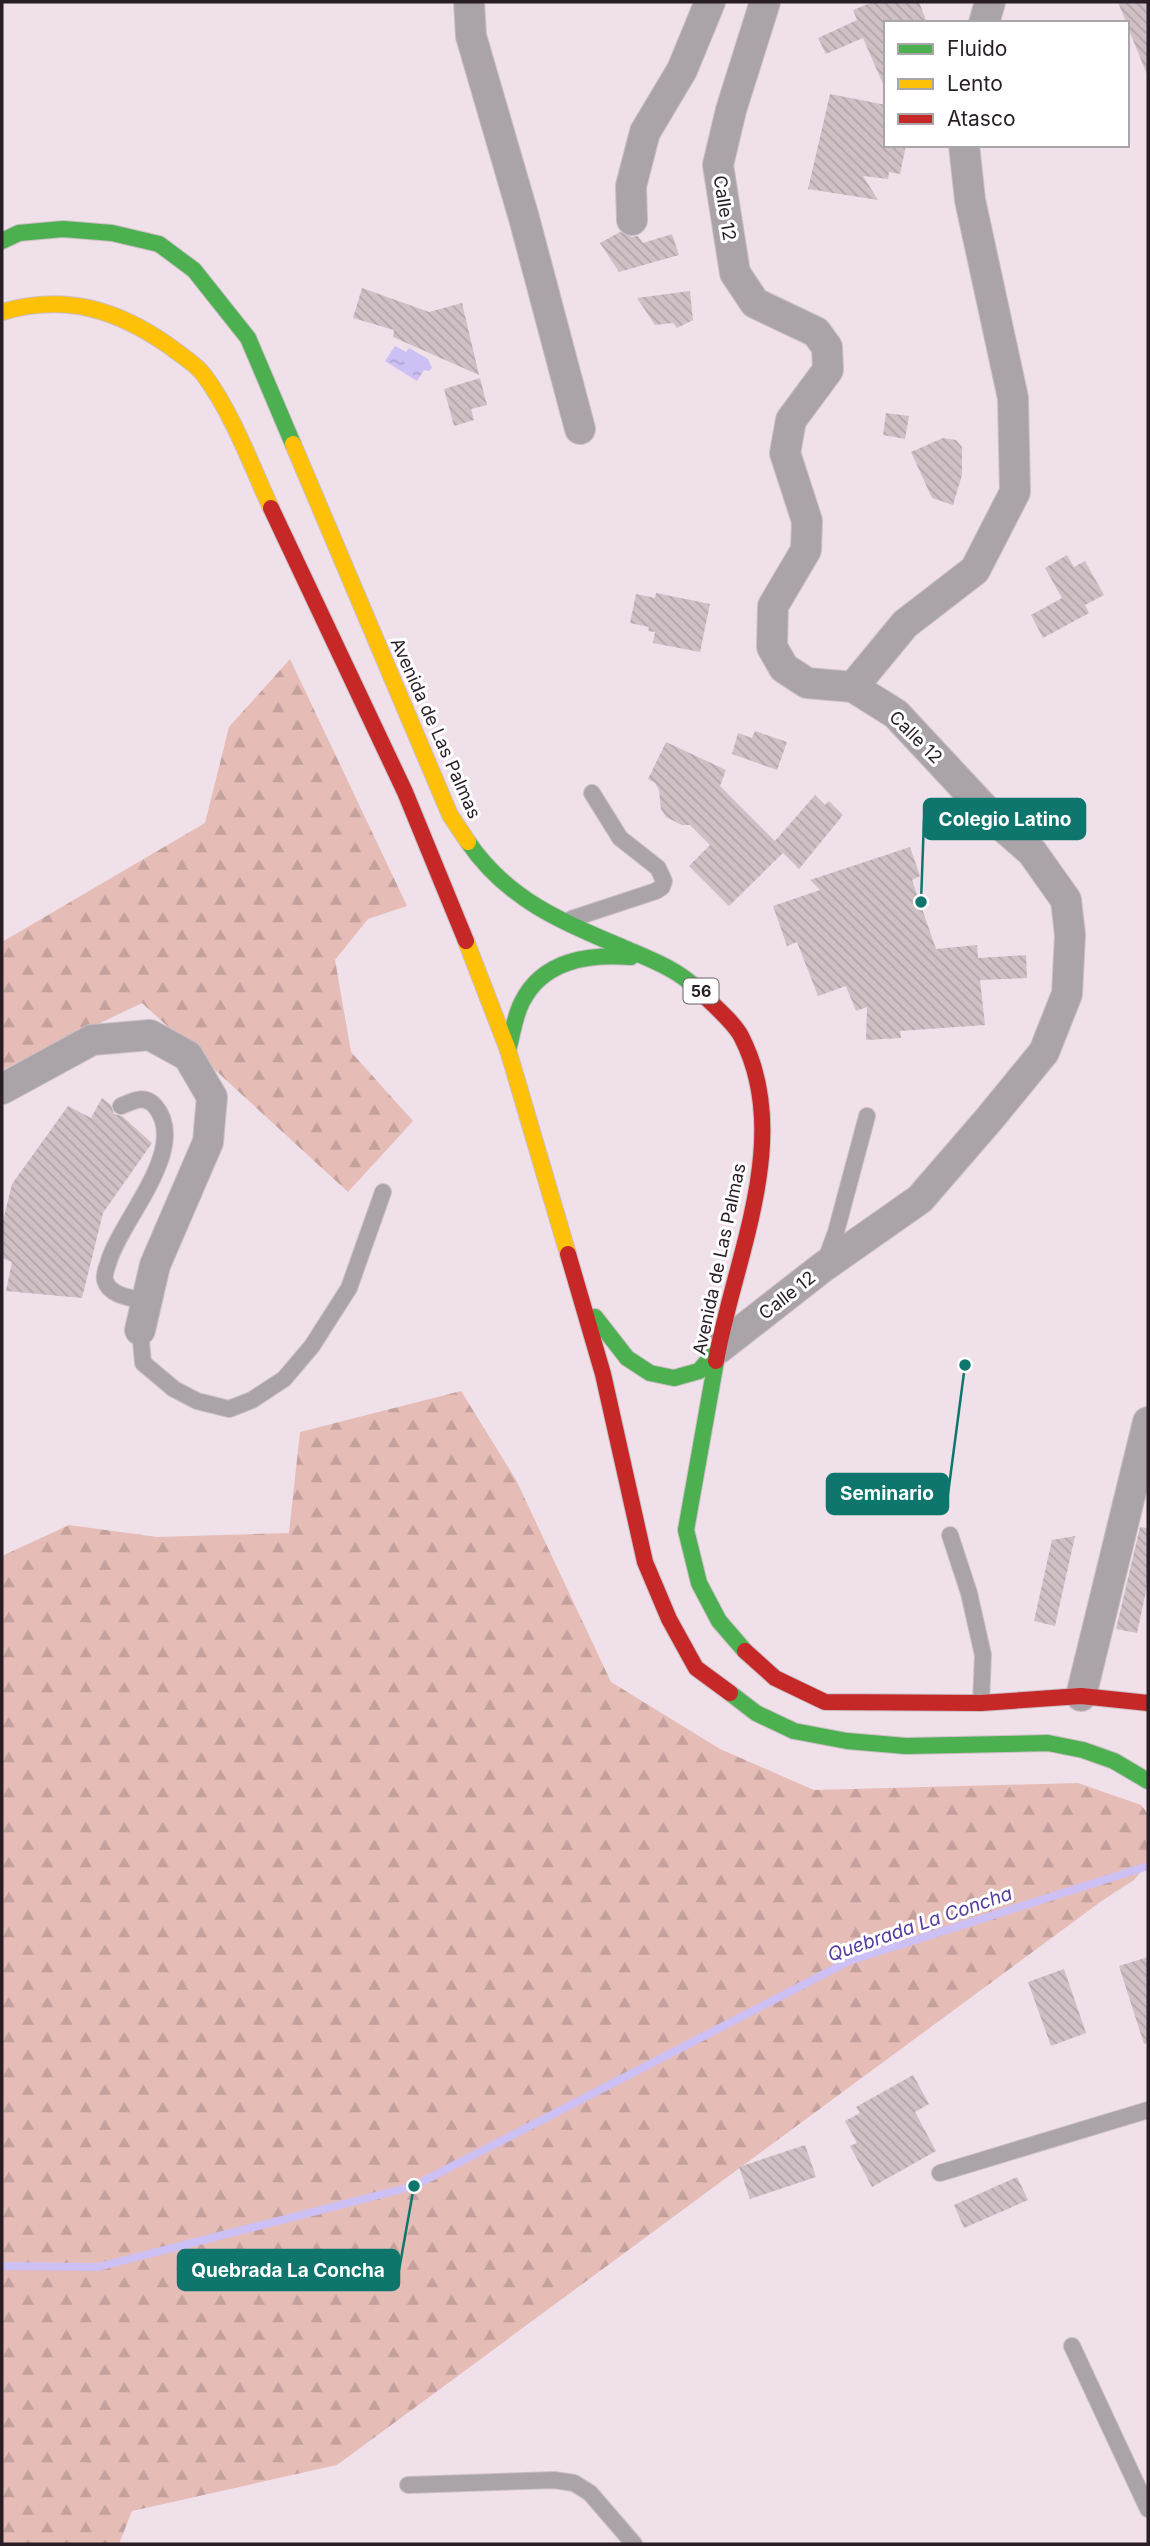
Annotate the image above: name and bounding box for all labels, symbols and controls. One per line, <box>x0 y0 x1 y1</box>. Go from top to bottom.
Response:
legend <box>884 21 1129 147</box>
text: Fluido <box>947 36 1007 61</box>
text: Lento <box>947 71 1003 96</box>
text: Atasco <box>947 106 1016 131</box>
street label: Calle 12 <box>709 174 741 242</box>
street label: Avenida de Las Palmas <box>387 634 485 822</box>
street label: Calle 12 <box>885 706 947 768</box>
callout: Colegio Latino <box>924 799 1085 839</box>
text: Colegio Latino <box>939 808 1071 831</box>
road number: 56 <box>684 979 718 1004</box>
street label: Avenida de Las Palmas <box>688 1161 750 1357</box>
street label: Calle 12 <box>755 1266 819 1324</box>
callout: Seminario <box>827 1474 948 1514</box>
text: Seminario <box>840 1482 934 1505</box>
water label: Quebrada La Concha <box>825 1882 1016 1966</box>
callout: Quebrada La Concha <box>178 2250 399 2290</box>
text: Quebrada La Concha <box>191 2259 385 2282</box>

